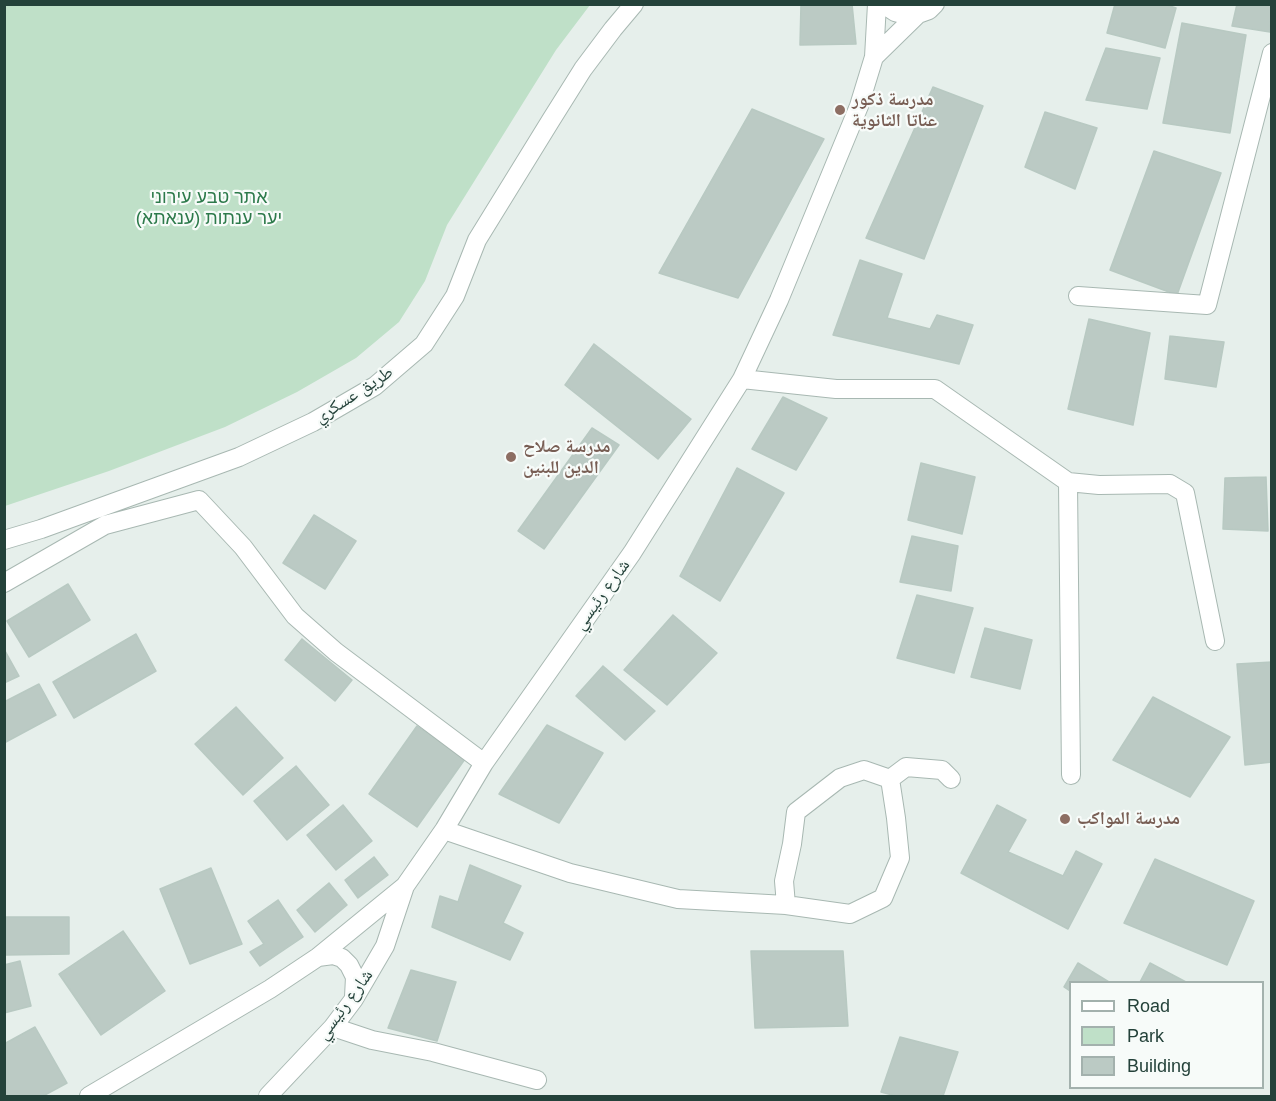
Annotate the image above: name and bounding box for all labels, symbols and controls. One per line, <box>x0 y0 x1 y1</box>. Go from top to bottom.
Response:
place label: مدرسة ذكور عناتا الثانوية <box>852 89 937 132</box>
marker: مدرسة ذكور عناتا الثانوية <box>833 103 847 117</box>
park label: אתר טבע עירוני יער ענתות (ענאתא) <box>136 187 282 230</box>
street label: طريق عسكري <box>311 362 397 428</box>
place label: مدرسة صلاح الدين للبنين <box>523 436 610 478</box>
marker: مدرسة صلاح الدين للبنين <box>504 450 518 464</box>
street label: شارع رئيسي <box>569 556 635 634</box>
place label: مدرسة المواكب <box>1077 808 1180 830</box>
marker: مدرسة المواكب <box>1058 812 1072 826</box>
street label: شارع رئيسي <box>312 966 378 1044</box>
legend <box>1069 981 1264 1089</box>
text: Road <box>1127 996 1170 1016</box>
text: Park <box>1127 1026 1164 1046</box>
text: Building <box>1127 1056 1191 1076</box>

